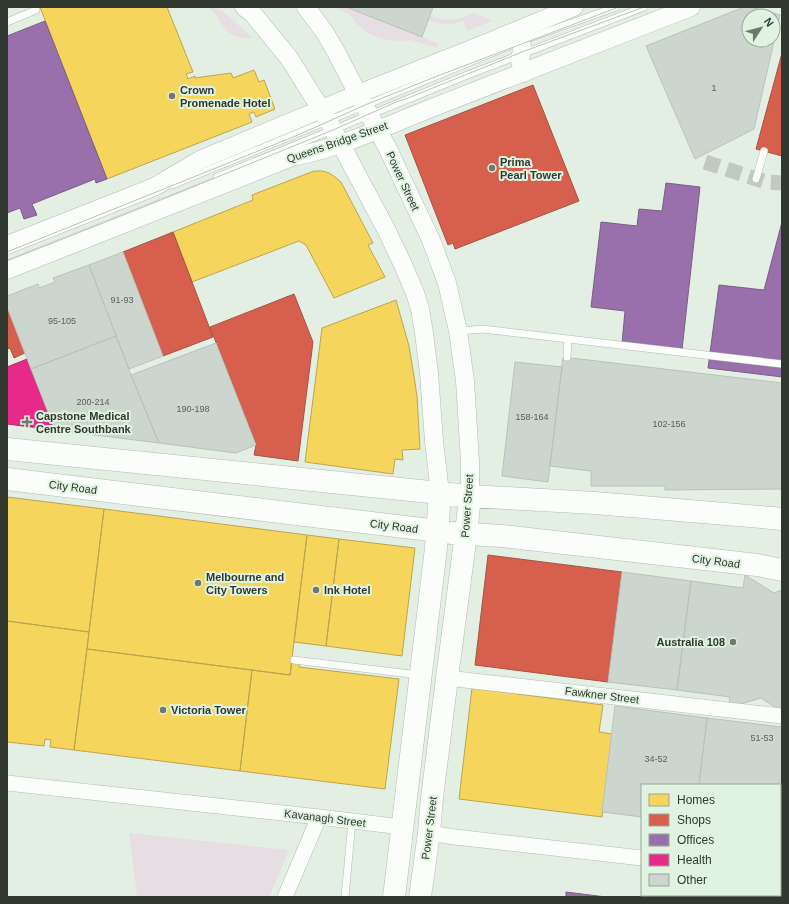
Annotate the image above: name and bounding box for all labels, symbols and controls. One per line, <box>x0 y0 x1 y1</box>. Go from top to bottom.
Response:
north arrow <box>741 8 781 48</box>
text: N <box>762 15 776 29</box>
house number: 1 <box>711 83 717 93</box>
place label: Crown Promenade Hotel <box>180 84 270 109</box>
marker: Crown Promenade Hotel <box>167 91 177 101</box>
street label: Queens Bridge Street <box>285 119 389 165</box>
street label: Power Street <box>384 150 422 212</box>
place label: Prima Pearl Tower <box>500 156 562 181</box>
marker: Prima Pearl Tower <box>487 163 497 173</box>
house number: 91-93 <box>110 295 134 305</box>
house number: 95-105 <box>48 316 76 326</box>
house number: 200-214 <box>76 397 110 407</box>
house number: 190-198 <box>176 404 210 414</box>
place label: Capstone Medical Centre Southbank <box>36 410 132 435</box>
house number: 158-164 <box>515 412 549 422</box>
marker: Capstone Medical Centre Southbank <box>21 416 33 428</box>
house number: 102-156 <box>652 419 686 429</box>
street label: Power Street <box>459 474 475 538</box>
street label: City Road <box>48 478 98 496</box>
street label: City Road <box>369 517 419 535</box>
street label: City Road <box>691 552 741 570</box>
place label: Melbourne and City Towers <box>206 571 284 596</box>
marker: Melbourne and City Towers <box>193 578 203 588</box>
place label: Ink Hotel <box>324 584 370 596</box>
marker: Ink Hotel <box>311 585 321 595</box>
place label: Australia 108 <box>657 636 725 648</box>
marker: Australia 108 <box>728 637 738 647</box>
street label: Fawkner Street <box>564 684 640 706</box>
place label: Victoria Tower <box>171 704 247 716</box>
marker: Victoria Tower <box>158 705 168 715</box>
house number: 51-53 <box>750 733 774 743</box>
house number: 34-52 <box>644 754 668 764</box>
legend <box>641 784 781 896</box>
text: Homes <box>677 793 715 807</box>
street label: Power Street <box>419 796 439 860</box>
street label: Kavanagh Street <box>284 807 366 829</box>
text: Shops <box>677 813 711 827</box>
text: Offices <box>677 833 714 847</box>
text: Health <box>677 853 712 867</box>
text: Other <box>677 873 707 887</box>

